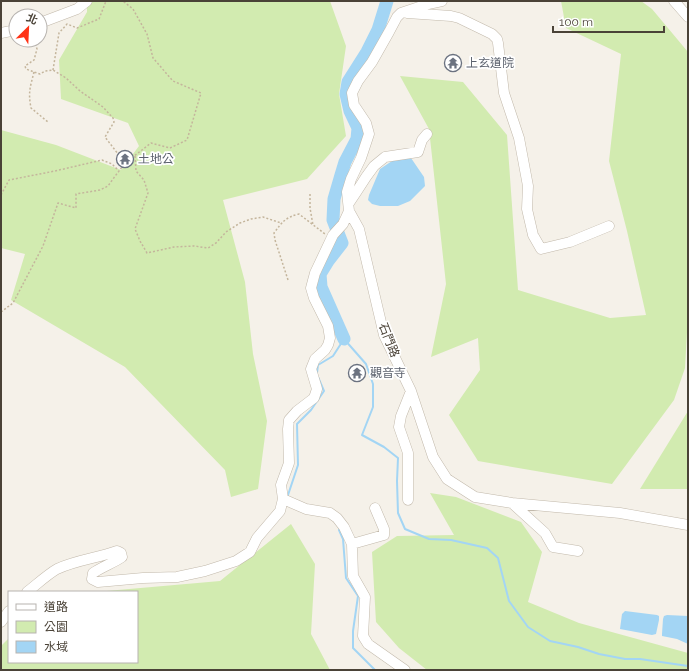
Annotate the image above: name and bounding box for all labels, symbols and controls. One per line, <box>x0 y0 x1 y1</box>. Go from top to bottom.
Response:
north arrow <box>8 8 48 48</box>
scale bar <box>553 8 664 34</box>
text: 北 <box>24 11 40 27</box>
text: 100 m <box>559 15 593 29</box>
temple icon: 上玄道院 <box>443 53 463 73</box>
place label: 上玄道院 <box>466 56 514 70</box>
temple icon: 土地公 <box>115 149 135 169</box>
place label: 土地公 <box>138 152 174 166</box>
street label: 石門路 <box>376 321 402 359</box>
temple icon: 觀音寺 <box>347 363 367 383</box>
place label: 觀音寺 <box>370 366 406 380</box>
legend <box>8 591 138 663</box>
text: 道路 <box>44 600 68 614</box>
text: 公園 <box>44 620 68 634</box>
text: 水域 <box>44 640 68 654</box>

